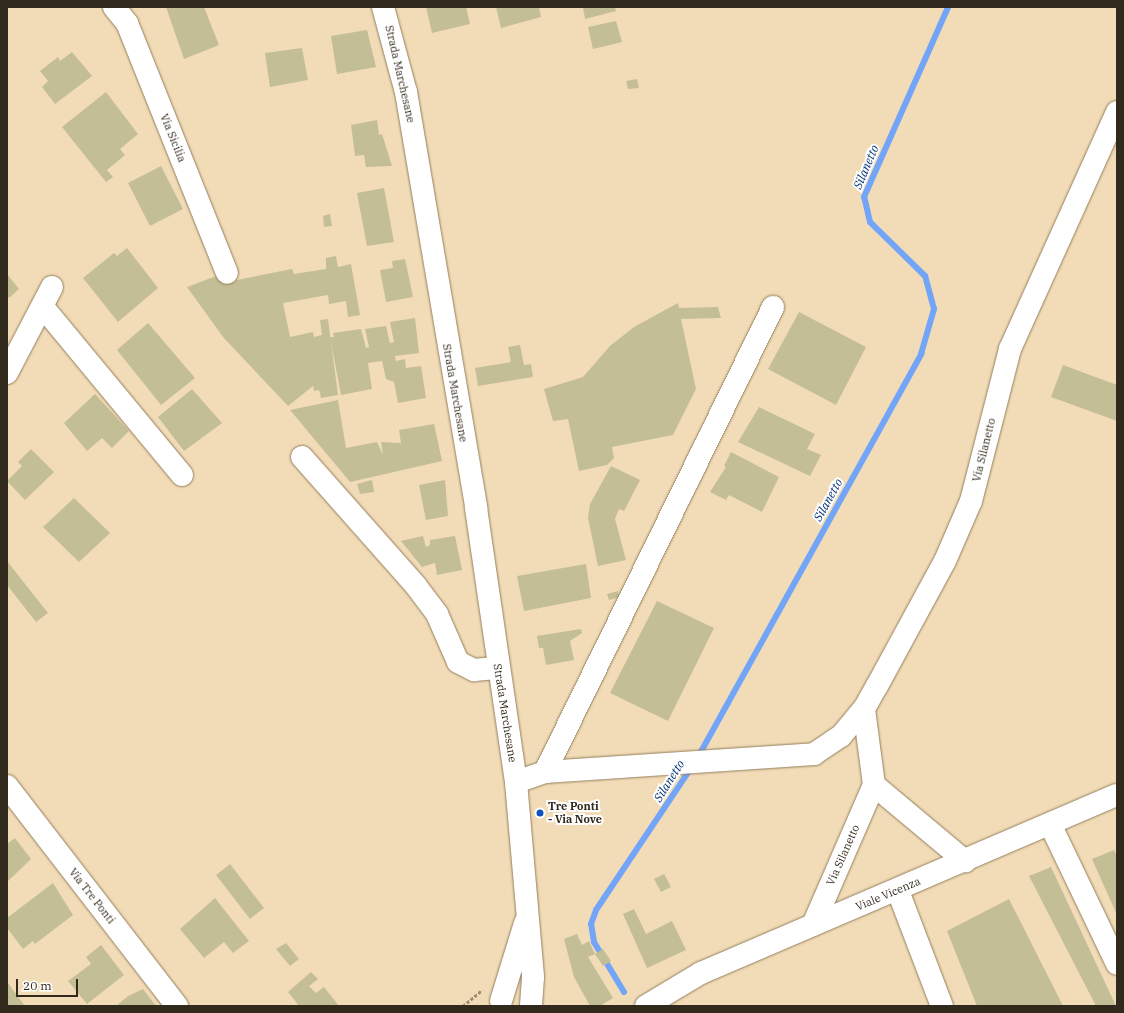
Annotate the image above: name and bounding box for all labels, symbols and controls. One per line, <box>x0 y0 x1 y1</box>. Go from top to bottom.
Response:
street label: Strada Marchesane <box>382 24 418 124</box>
street label: Via Sicilia <box>157 112 189 164</box>
water label: Silanetto <box>850 143 882 191</box>
street label: Strada Marchesane <box>440 343 470 443</box>
street label: Via Silanetto <box>970 417 998 483</box>
water label: Silanetto <box>810 476 846 524</box>
street label: Strada Marchesane <box>491 663 519 763</box>
water label: Silanetto <box>651 757 687 805</box>
place label: Tre Ponti - Via Nove <box>548 800 602 826</box>
marker: Tre Ponti - Via Nove <box>535 808 545 818</box>
street label: Via Silanetto <box>824 823 862 887</box>
street label: Via Tre Ponti <box>66 866 118 926</box>
street label: Viale Vicenza <box>854 874 922 914</box>
scale bar <box>18 971 80 997</box>
text: 20 m <box>23 978 52 993</box>

